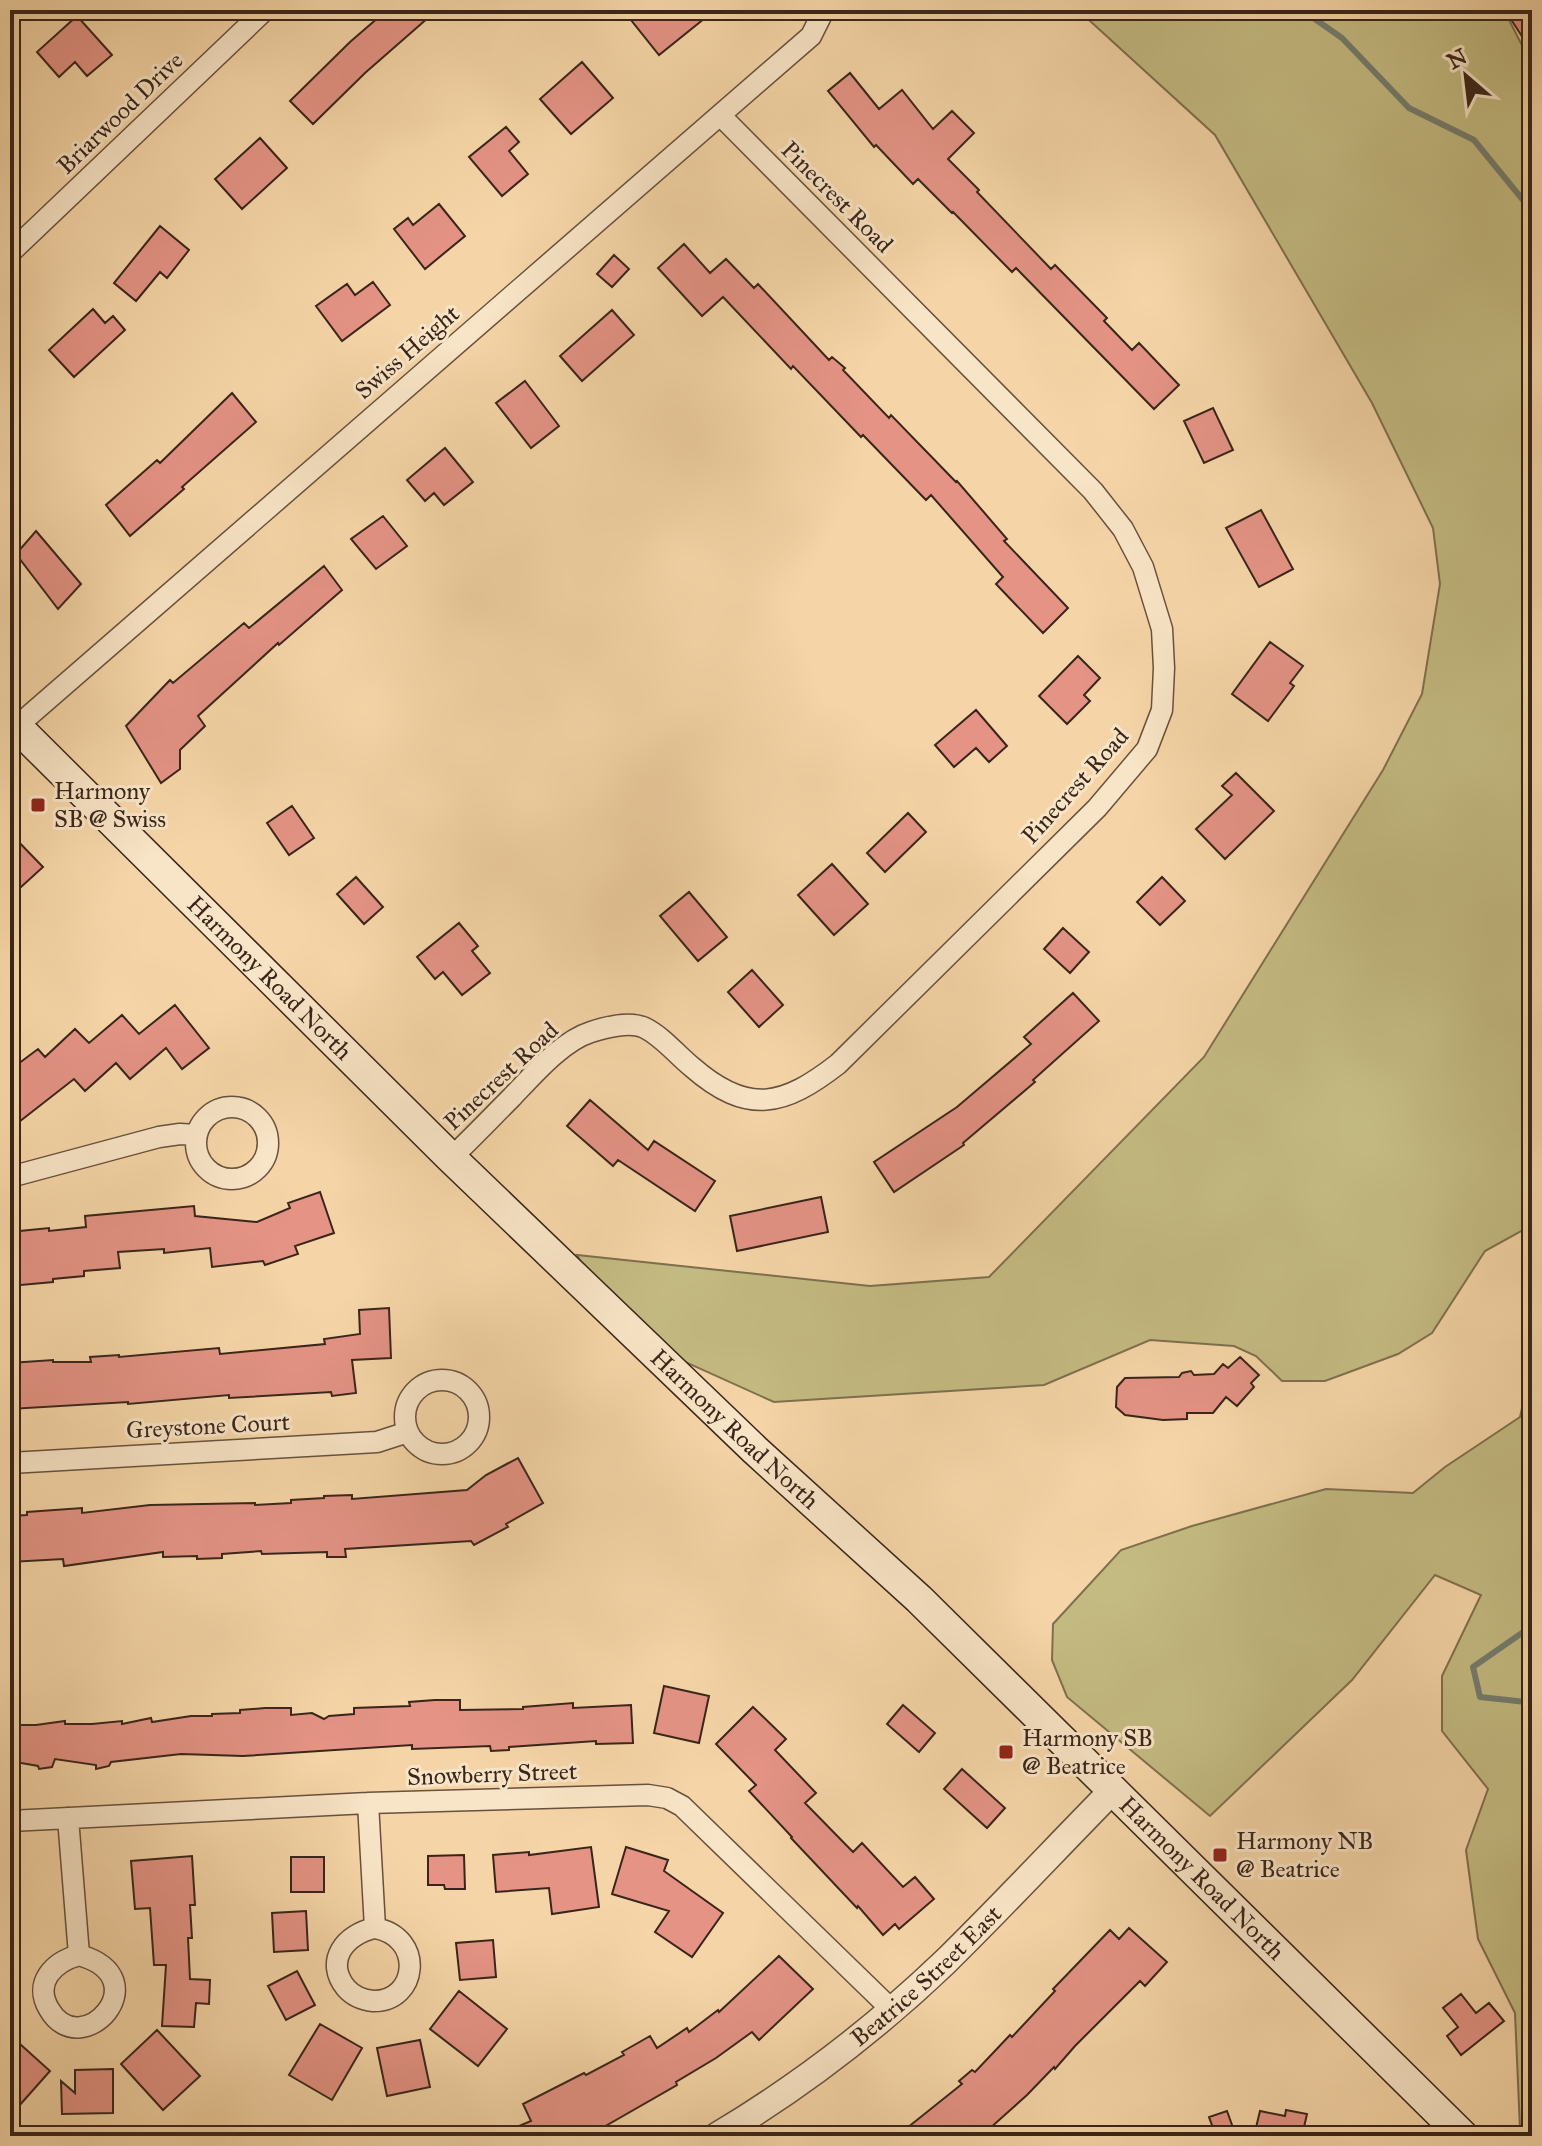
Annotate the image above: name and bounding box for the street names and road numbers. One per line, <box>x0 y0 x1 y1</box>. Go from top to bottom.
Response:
street label: Briarwood Drive <box>51 45 189 181</box>
street label: Pinecrest Road <box>775 135 899 259</box>
street label: Swiss Height <box>349 298 466 406</box>
street label: Pinecrest Road <box>1015 722 1135 850</box>
street label: Harmony Road North <box>181 890 359 1066</box>
street label: Pinecrest Road <box>437 1015 565 1137</box>
street label: Harmony Road North <box>644 1343 825 1516</box>
street label: Greystone Court <box>125 1407 291 1445</box>
street label: Snowberry Street <box>406 1756 578 1792</box>
street label: Harmony Road North <box>1113 1790 1291 1966</box>
street label: Beatrice Street East <box>845 1899 1008 2053</box>

